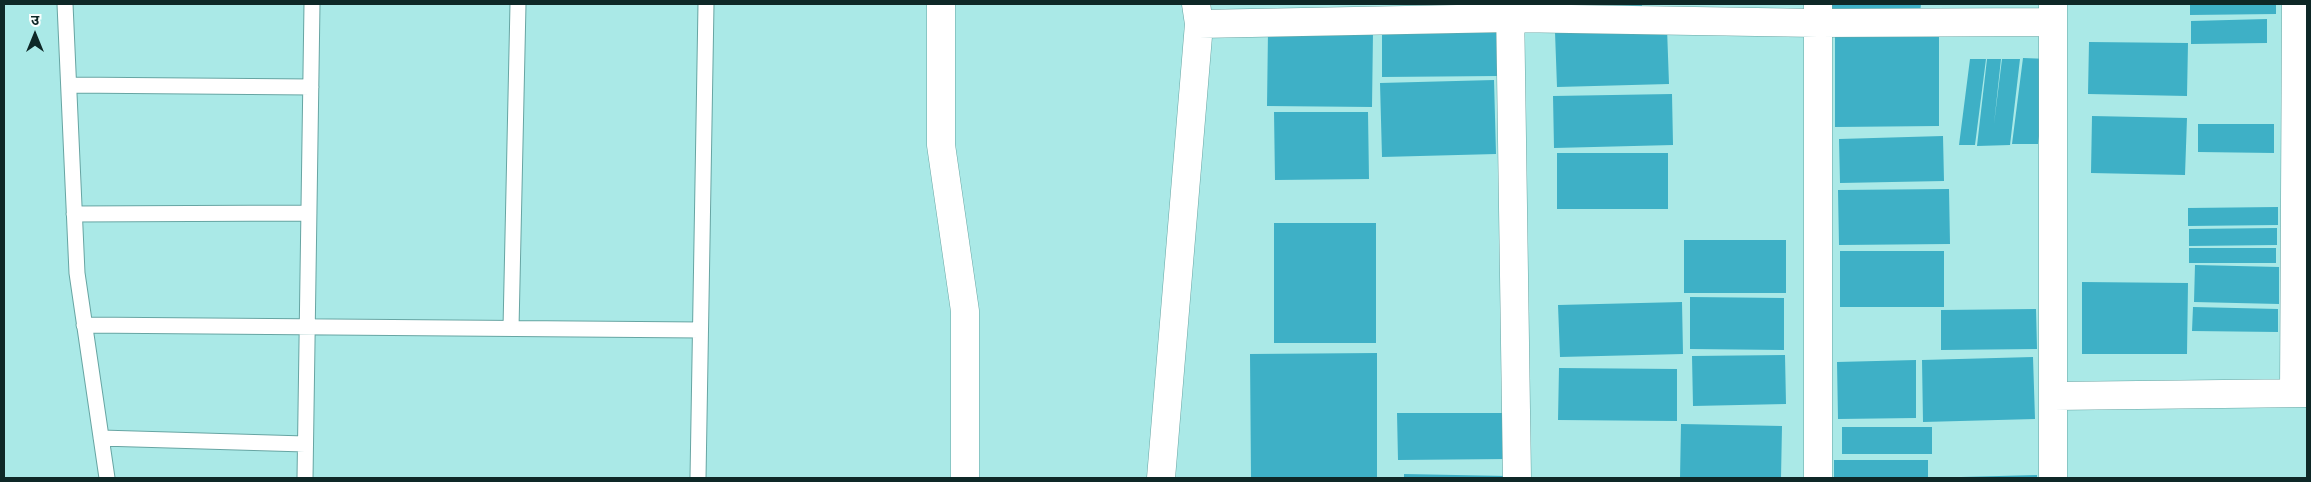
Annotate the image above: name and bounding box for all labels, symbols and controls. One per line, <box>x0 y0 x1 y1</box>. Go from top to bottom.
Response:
north arrow <box>10 10 60 60</box>
text: उ <box>31 12 39 28</box>

